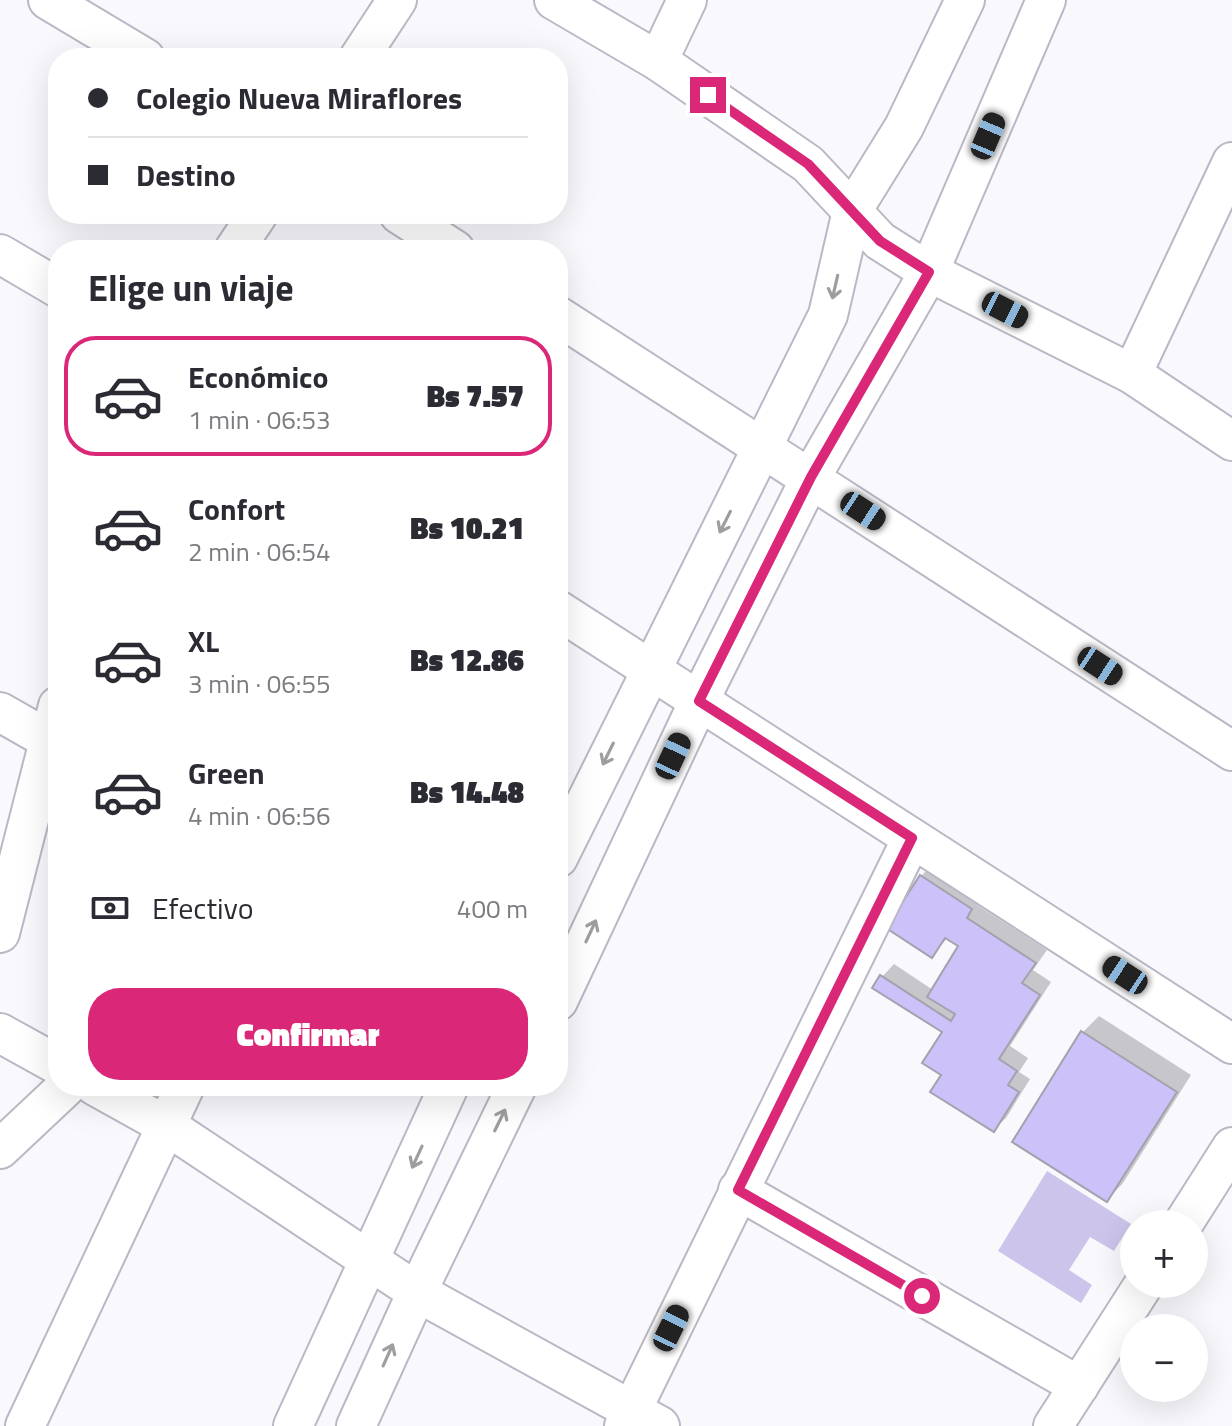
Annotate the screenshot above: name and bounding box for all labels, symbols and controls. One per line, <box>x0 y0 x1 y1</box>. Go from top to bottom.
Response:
text: Colegio Nueva Miraflores <box>136 75 462 121</box>
route end <box>690 77 726 113</box>
car <box>968 109 1008 163</box>
text: Destino <box>136 152 236 198</box>
text: Elige un viaje <box>88 260 294 315</box>
one-way arrow <box>826 274 841 299</box>
car <box>978 288 1032 332</box>
text: Económico <box>188 354 328 400</box>
icon: car <box>92 360 164 432</box>
text: Bs 7.57 <box>427 373 524 419</box>
text: 1 min · 06:53 <box>188 400 331 439</box>
text: Confort <box>188 486 285 532</box>
car <box>836 488 890 534</box>
icon: car <box>92 492 164 564</box>
text: Bs 10.21 <box>410 505 524 551</box>
one-way arrow <box>717 509 732 533</box>
text: 2 min · 06:54 <box>188 532 331 571</box>
text: XL <box>188 618 219 664</box>
icon: car <box>92 624 164 696</box>
text: Bs 12.86 <box>410 637 524 683</box>
car <box>1073 643 1127 689</box>
text: 3 min · 06:55 <box>188 664 331 703</box>
car <box>652 729 694 783</box>
one-way arrow <box>600 742 616 766</box>
text: Green <box>188 750 265 796</box>
icon: car <box>92 756 164 828</box>
text: Bs 14.48 <box>410 769 524 815</box>
text: 4 min · 06:56 <box>188 796 331 835</box>
text: Efectivo <box>152 885 254 931</box>
icon: cash <box>88 886 132 930</box>
text: 400 m <box>457 889 528 928</box>
one-way arrow <box>584 919 599 943</box>
car <box>1098 952 1152 998</box>
button: Confirmar <box>88 988 528 1080</box>
one-way arrow <box>493 1109 509 1133</box>
one-way arrow <box>408 1144 423 1169</box>
map controls <box>1120 1210 1208 1402</box>
button: + <box>1120 1210 1208 1298</box>
route start <box>904 1278 940 1314</box>
car <box>650 1301 692 1355</box>
button: − <box>1120 1314 1208 1402</box>
one-way arrow <box>381 1343 396 1367</box>

